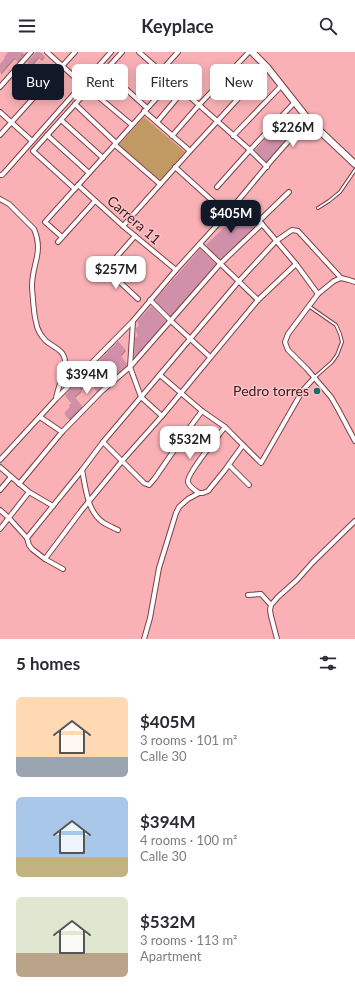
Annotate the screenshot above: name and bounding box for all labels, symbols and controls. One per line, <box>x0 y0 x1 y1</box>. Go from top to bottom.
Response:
icon: menu <box>16 15 38 37</box>
text: Keyplace <box>141 15 214 37</box>
icon: search <box>317 15 339 37</box>
chip: Buy <box>12 64 64 100</box>
chip: Rent <box>72 64 128 100</box>
chip: Filters <box>136 64 202 100</box>
chip: New <box>210 64 267 100</box>
pin: $226M <box>265 114 321 148</box>
text: $226M <box>272 119 314 135</box>
street label: Carrera 11 <box>104 192 165 247</box>
pin: $405M <box>203 200 259 234</box>
text: $405M <box>210 205 252 221</box>
pin: $257M <box>88 256 144 290</box>
text: $257M <box>95 261 137 277</box>
pin: $394M <box>59 361 115 395</box>
text: $394M <box>66 366 108 382</box>
place label: Pedro torres <box>233 382 309 399</box>
marker: Pedro torres <box>312 386 322 396</box>
pin: $532M <box>162 426 218 460</box>
text: $532M <box>169 431 211 447</box>
icon: filters <box>317 652 339 674</box>
text: 5 homes <box>16 653 80 674</box>
text: $405M <box>140 711 196 732</box>
icon: home <box>48 713 96 761</box>
text: 3 rooms · 101 m² <box>140 732 237 748</box>
text: Calle 30 <box>140 748 187 764</box>
text: $394M <box>140 811 196 832</box>
icon: home <box>48 813 96 861</box>
text: 4 rooms · 100 m² <box>140 832 237 848</box>
text: Calle 30 <box>140 848 187 864</box>
text: $532M <box>140 911 196 932</box>
icon: home <box>48 913 96 961</box>
text: 3 rooms · 113 m² <box>140 932 237 948</box>
text: Apartment <box>140 948 201 964</box>

